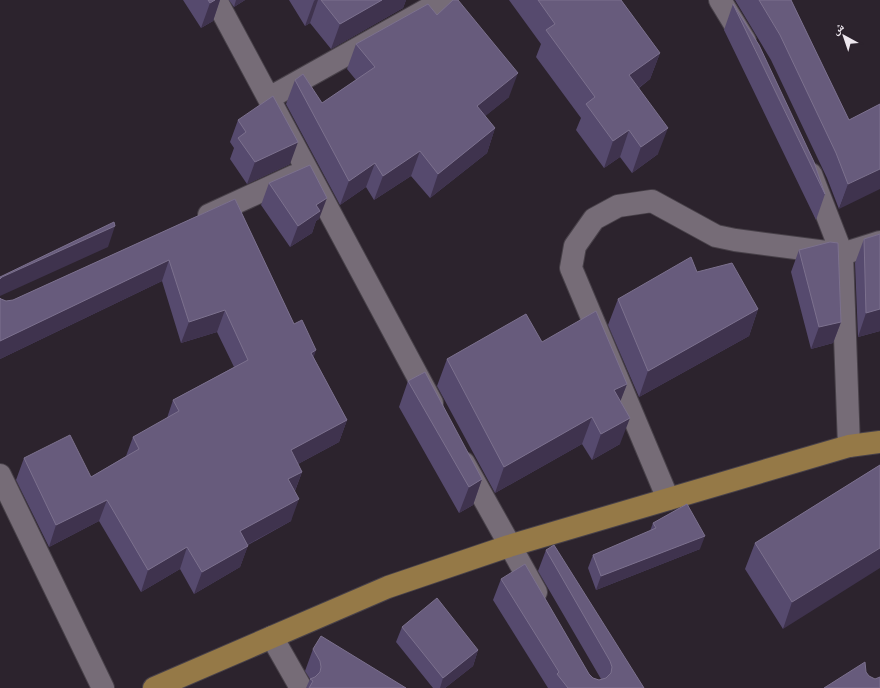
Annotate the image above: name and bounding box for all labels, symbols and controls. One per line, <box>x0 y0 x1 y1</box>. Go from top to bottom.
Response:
north arrow <box>824 16 864 56</box>
text: ش <box>829 19 847 38</box>

